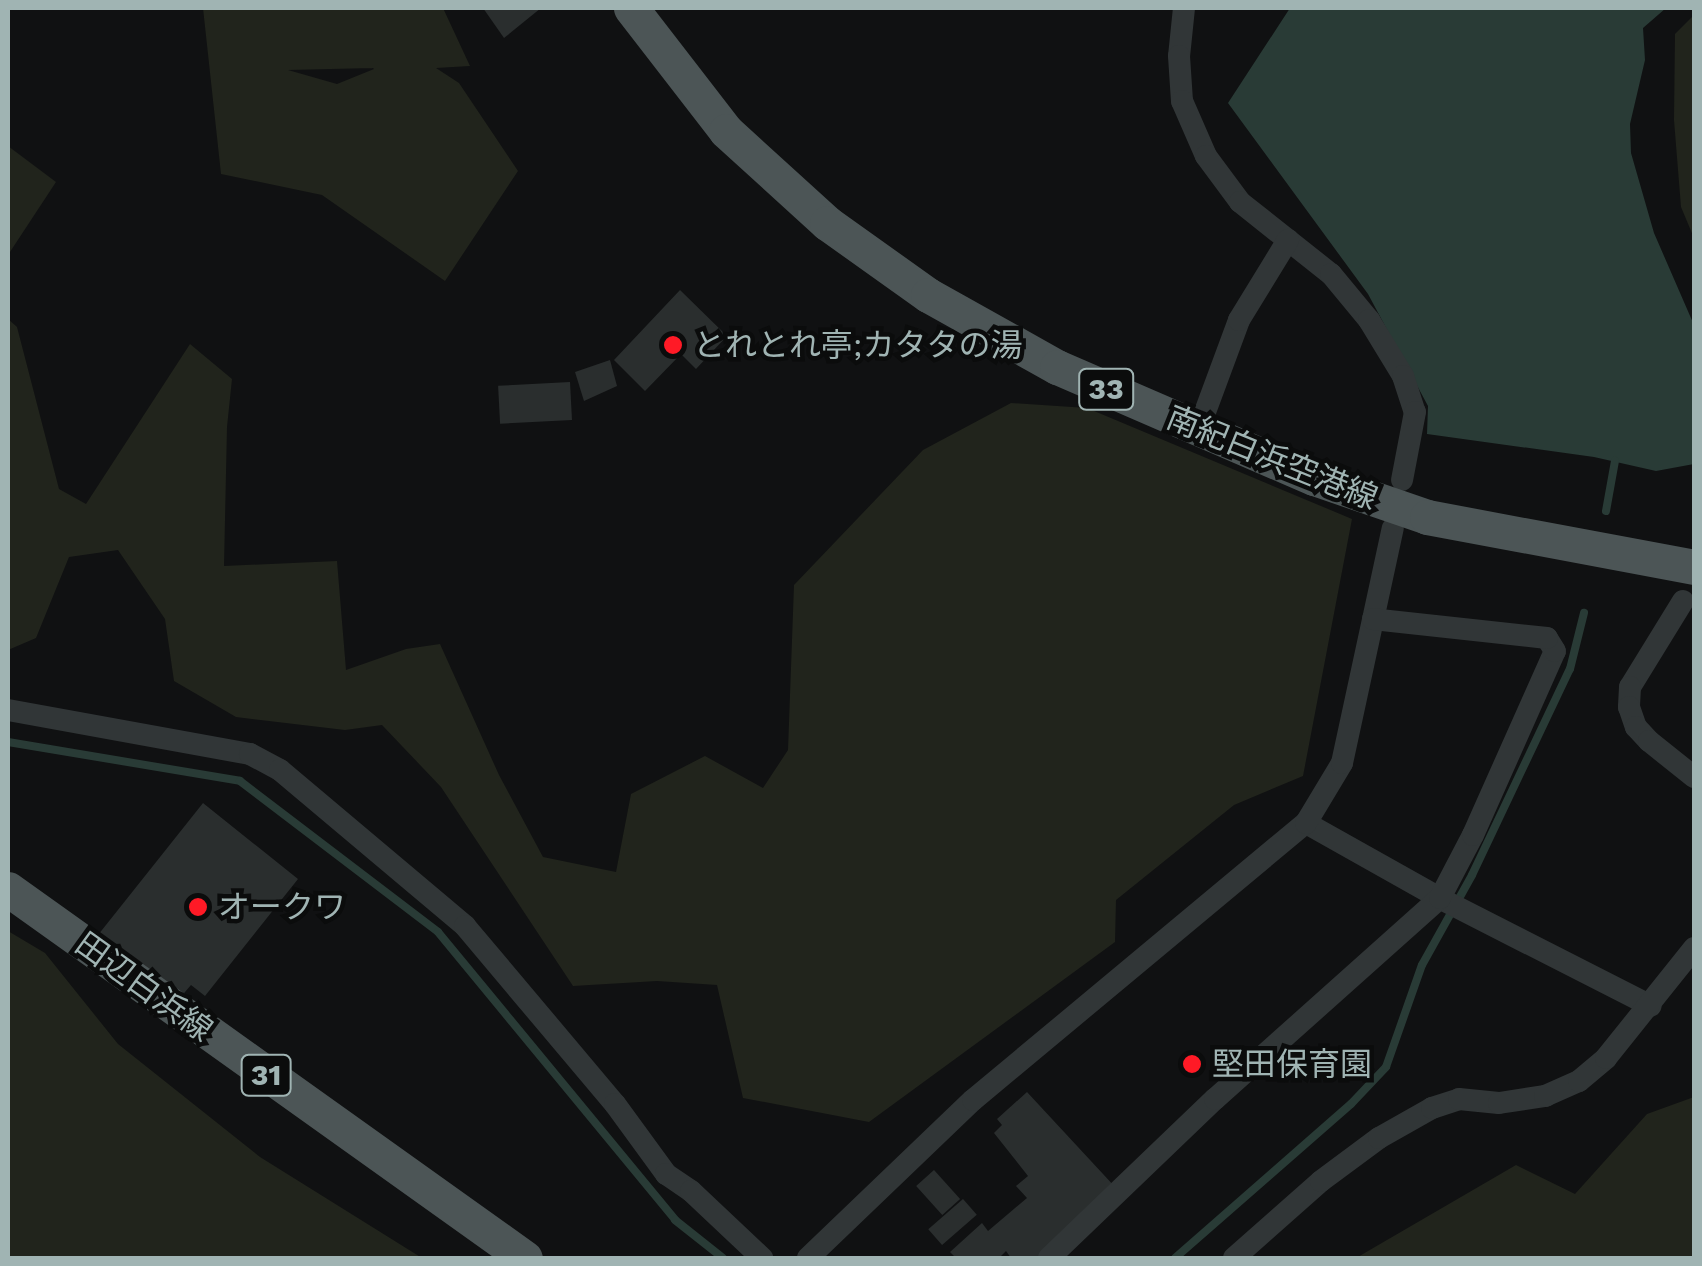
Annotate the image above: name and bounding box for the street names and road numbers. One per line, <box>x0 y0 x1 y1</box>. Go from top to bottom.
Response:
road number: 33 <box>1076 364 1136 414</box>
street label: 南紀白浜空港線 <box>1161 398 1383 518</box>
street label: 田辺白浜線 <box>68 924 220 1050</box>
road number: 31 <box>238 1050 294 1100</box>

